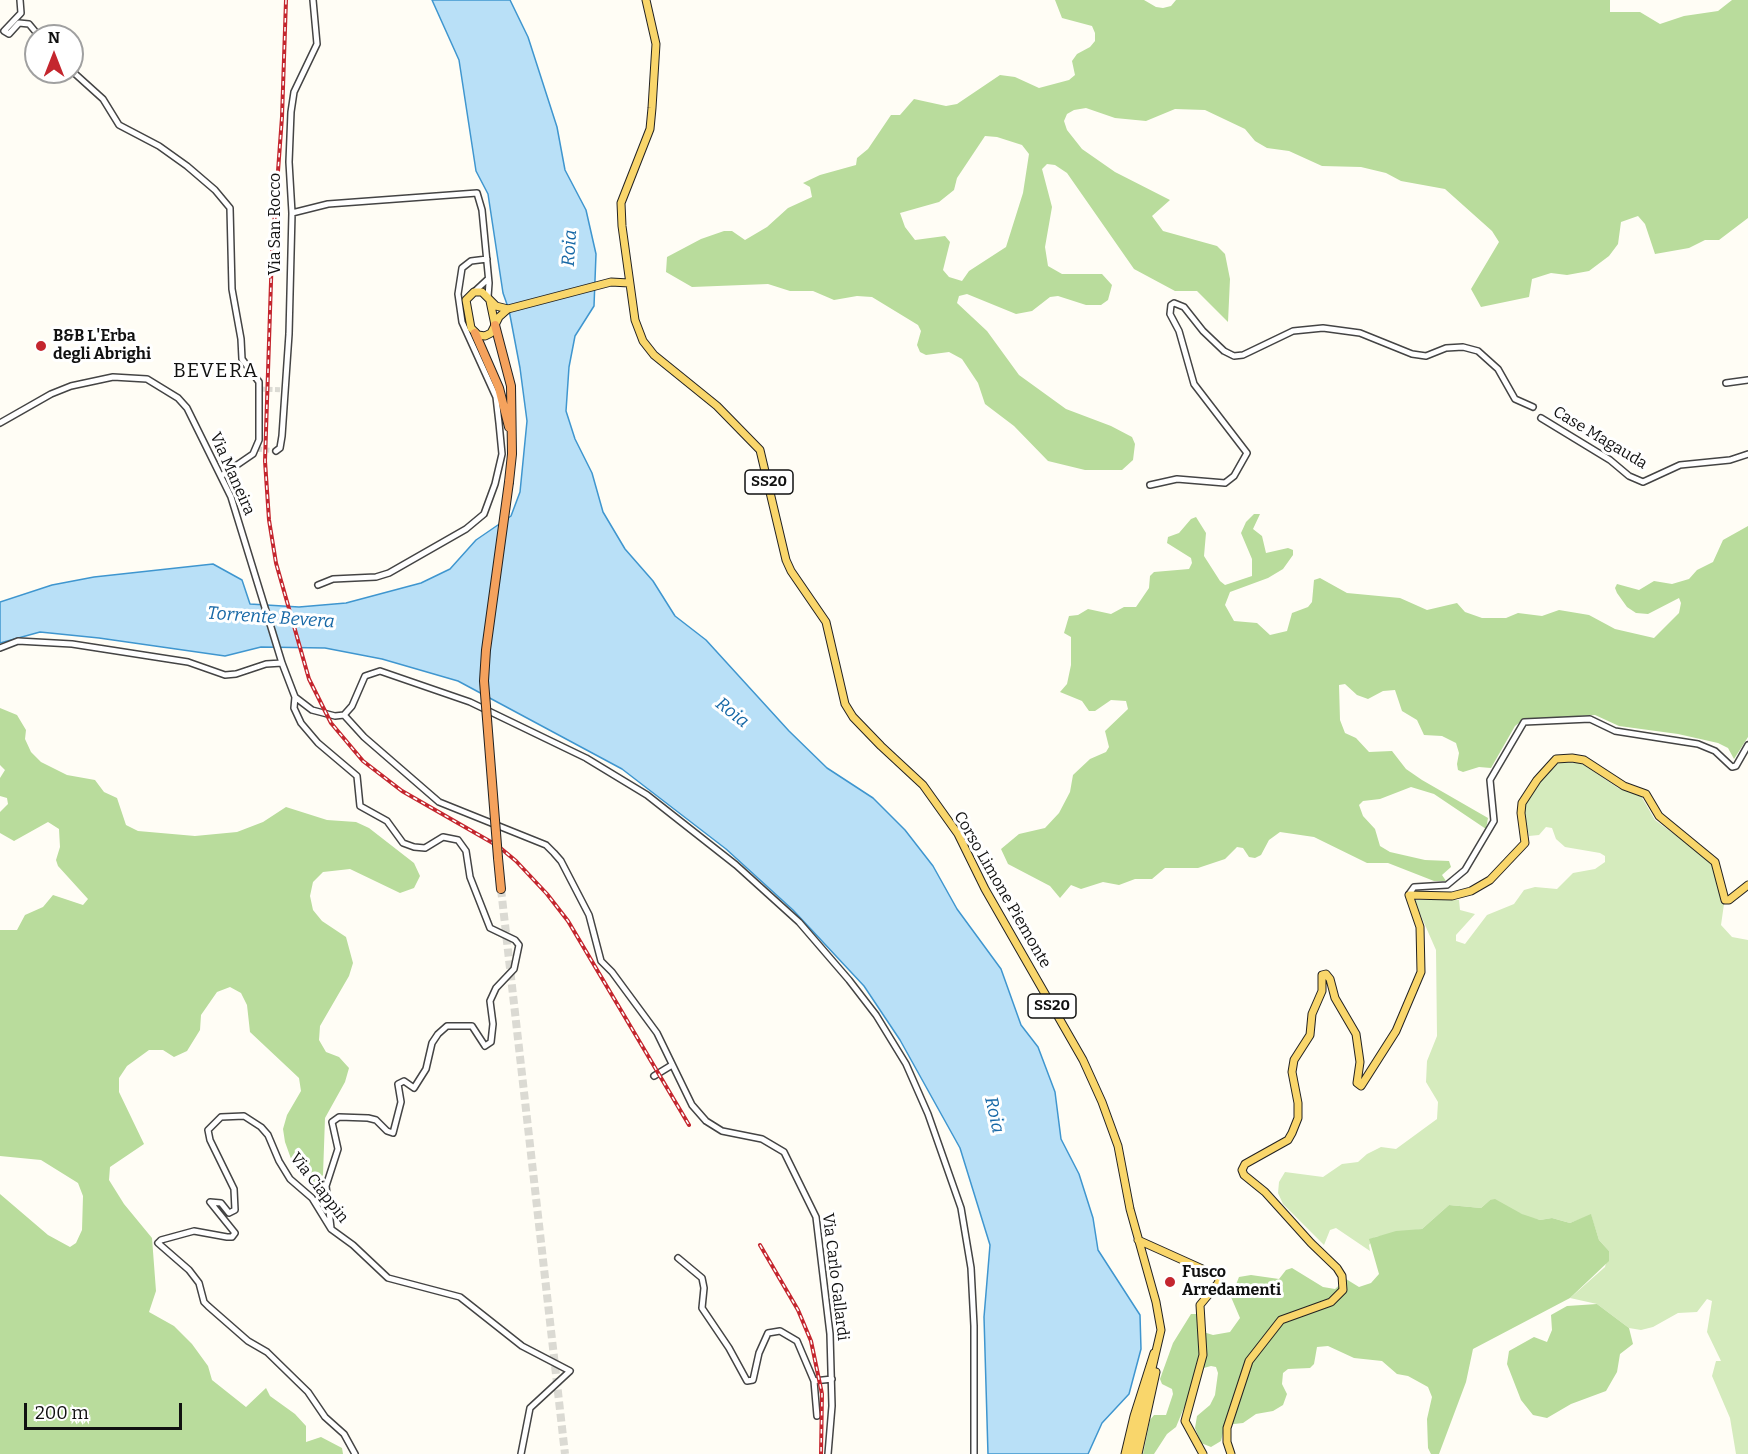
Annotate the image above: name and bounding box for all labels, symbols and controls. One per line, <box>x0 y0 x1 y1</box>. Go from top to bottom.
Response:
north arrow <box>24 24 84 84</box>
text: N <box>48 28 60 47</box>
street label: Via San Rocco <box>266 173 286 275</box>
water label: Roia <box>558 229 582 267</box>
place label: B&B L'Erba degli Abrighi <box>53 327 151 365</box>
marker: B&B L'Erba degli Abrighi <box>34 339 48 353</box>
district label: BEVERA <box>173 359 259 383</box>
street label: Case Magauda <box>1549 402 1651 474</box>
street label: Via Maneira <box>205 430 259 518</box>
road number: SS20 <box>745 470 793 494</box>
water label: Torrente Bevera <box>207 603 335 633</box>
water label: Roia <box>711 693 753 733</box>
street label: Corso Limone Piemonte <box>949 808 1055 972</box>
road number: SS20 <box>1028 994 1076 1018</box>
water label: Roia <box>979 1095 1009 1135</box>
street label: Via Ciappin <box>286 1149 352 1227</box>
street label: Via Carlo Gallardi <box>818 1212 852 1342</box>
place label: Fusco Arredamenti <box>1182 1263 1281 1301</box>
marker: Fusco Arredamenti <box>1163 1275 1177 1289</box>
scale bar <box>27 1391 184 1429</box>
text: 200 m <box>35 1402 89 1424</box>

